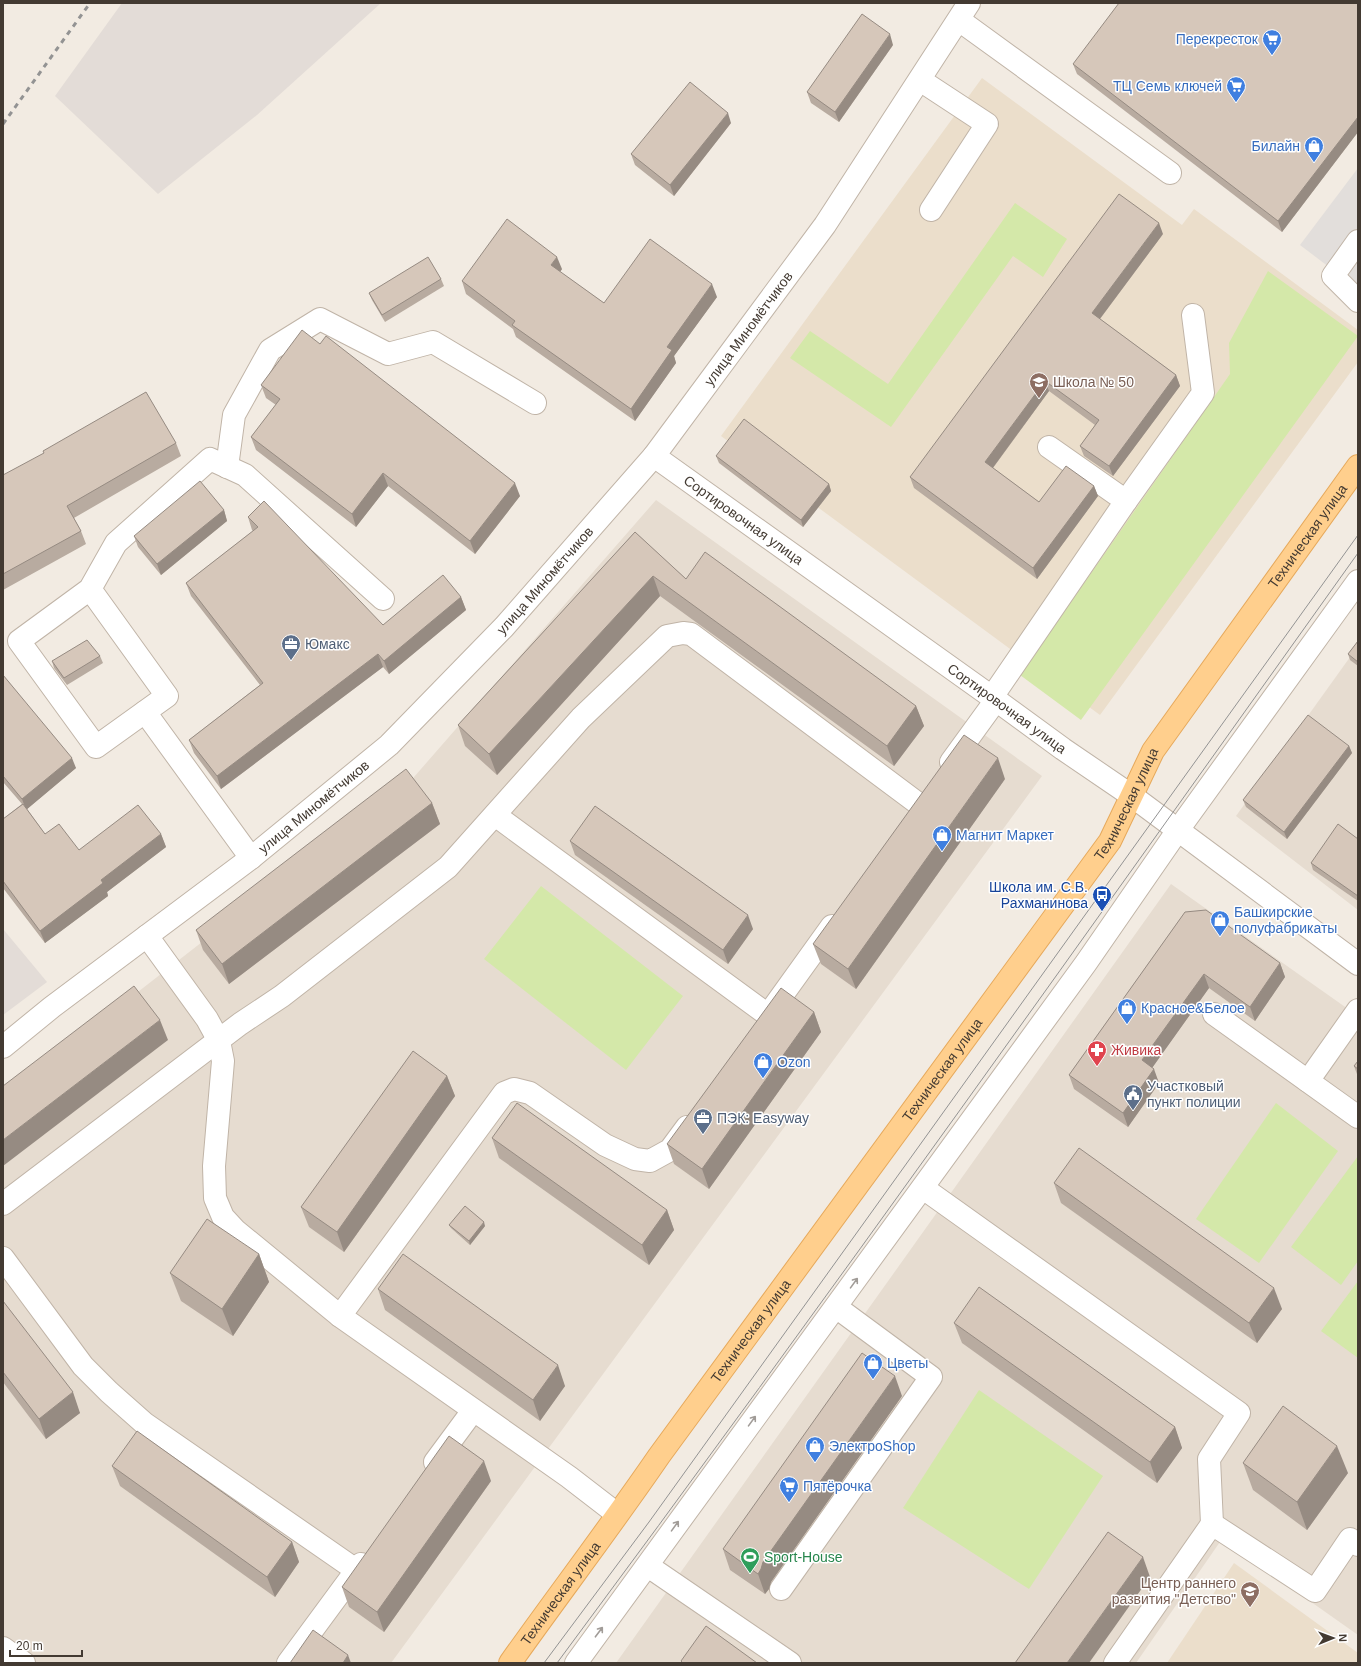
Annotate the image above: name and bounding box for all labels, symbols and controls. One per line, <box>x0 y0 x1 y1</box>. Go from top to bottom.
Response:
supermarket icon: Перекресток <box>1261 28 1283 56</box>
place label: Перекресток <box>1176 31 1259 47</box>
supermarket icon: ТЦ Семь ключей <box>1225 75 1247 103</box>
place label: ТЦ Семь ключей <box>1113 78 1222 94</box>
shop icon: Билайн <box>1303 135 1325 163</box>
place label: Билайн <box>1251 138 1300 154</box>
street label: улица Миномётчиков <box>701 268 796 389</box>
school or university icon: Школа № 50 <box>1028 371 1050 399</box>
place label: Школа № 50 <box>1053 374 1134 390</box>
street label: Сортировочная улица <box>681 472 807 568</box>
street label: Техническая улица <box>1265 481 1350 591</box>
street label: улица Миномётчиков <box>493 523 596 638</box>
office icon: Юмакс <box>280 633 302 661</box>
place label: Юмакс <box>305 636 350 652</box>
street label: Сортировочная улица <box>945 660 1070 757</box>
street label: Техническая улица <box>1091 745 1161 863</box>
street label: улица Миномётчиков <box>255 757 372 856</box>
shop icon: Магнит Маркет <box>931 824 953 852</box>
place label: Магнит Маркет <box>956 827 1055 843</box>
place label: Школа им. С.В. Рахманинова <box>989 879 1088 911</box>
bus stop icon: Школа им. С.В. Рахманинова <box>1091 884 1113 912</box>
place label: Башкирские полуфабрикаты <box>1234 904 1337 936</box>
shop icon: Башкирские полуфабрикаты <box>1209 909 1231 937</box>
shop icon: Красное&Белое <box>1116 997 1138 1025</box>
place label: Красное&Белое <box>1141 1000 1245 1016</box>
street label: Техническая улица <box>899 1015 986 1125</box>
pharmacy icon: Живика <box>1086 1039 1108 1067</box>
place label: Живика <box>1111 1042 1161 1058</box>
shop icon: Ozon <box>752 1051 774 1079</box>
place label: Ozon <box>777 1054 810 1070</box>
place label: Участковый пункт полиции <box>1147 1078 1241 1110</box>
public building icon: Участковый пункт полиции <box>1122 1083 1144 1111</box>
office icon: ПЭК: Easyway <box>692 1107 714 1135</box>
place label: ПЭК: Easyway <box>717 1110 809 1126</box>
street label: Техническая улица <box>707 1276 794 1386</box>
one-way arrow <box>849 1277 858 1288</box>
shop icon: Цветы <box>862 1352 884 1380</box>
place label: Цветы <box>887 1355 928 1371</box>
one-way arrow <box>748 1416 756 1427</box>
shop icon: ЭлектроShop <box>804 1435 826 1463</box>
place label: ЭлектроShop <box>829 1438 916 1454</box>
supermarket icon: Пятёрочка <box>778 1475 800 1503</box>
place label: Пятёрочка <box>803 1478 872 1494</box>
one-way arrow <box>671 1521 679 1532</box>
street label: Техническая улица <box>517 1538 604 1648</box>
sports icon: Sport-House <box>739 1546 761 1574</box>
place label: Sport-House <box>764 1549 843 1565</box>
place label: Центр раннего развития "Детство" <box>1112 1575 1236 1607</box>
school or university icon: Центр раннего развития "Детство" <box>1239 1580 1261 1608</box>
north arrow <box>1313 1618 1353 1658</box>
one-way arrow <box>595 1626 603 1637</box>
scale bar <box>10 1632 82 1658</box>
text: N <box>1337 1634 1349 1642</box>
text: 20 m <box>16 1639 43 1653</box>

